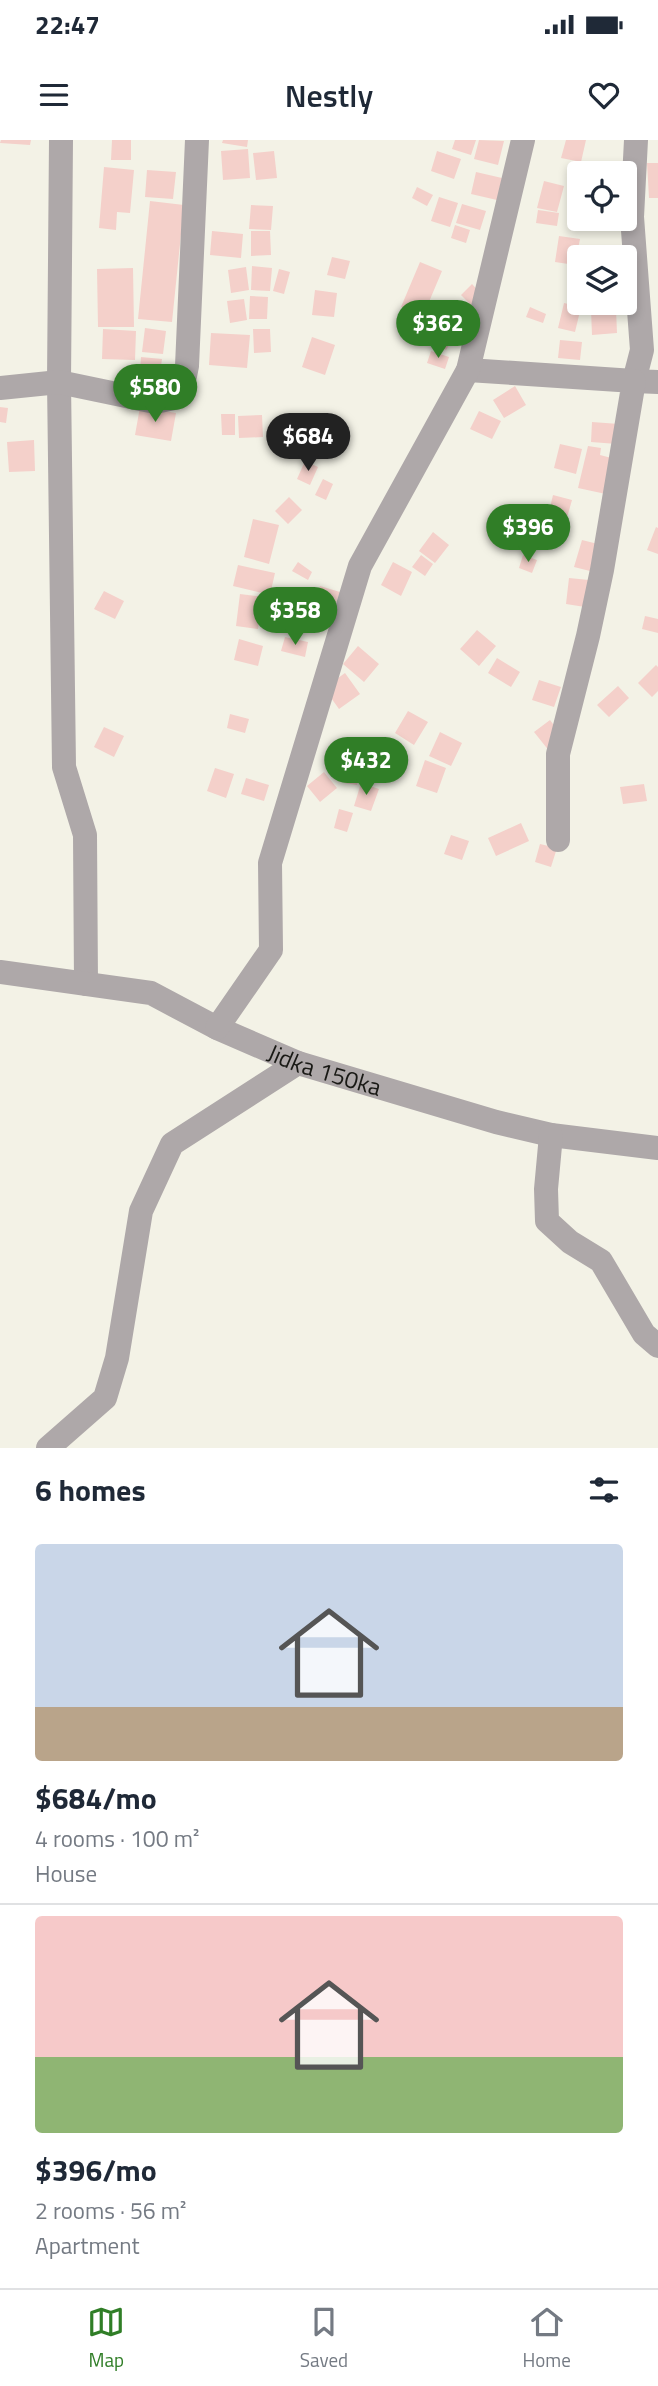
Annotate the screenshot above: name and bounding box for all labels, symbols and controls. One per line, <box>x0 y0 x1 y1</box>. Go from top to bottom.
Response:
text: 22:47 <box>35 5 100 44</box>
text: Nestly <box>285 71 373 119</box>
icon: menu <box>35 76 73 114</box>
icon: heart <box>585 76 623 114</box>
map controls <box>567 161 637 315</box>
button: locate <box>567 161 637 231</box>
button: layers <box>567 245 637 315</box>
pin: $362 <box>397 300 479 360</box>
text: $362 <box>412 305 464 340</box>
pin: $580 <box>114 364 196 424</box>
text: $580 <box>129 369 181 404</box>
pin: $684 <box>267 414 349 473</box>
text: $684 <box>282 418 334 453</box>
pin: $396 <box>487 504 569 564</box>
text: $396 <box>502 509 554 544</box>
pin: $358 <box>254 588 336 647</box>
text: $358 <box>269 592 321 627</box>
pin: $432 <box>325 738 407 797</box>
text: $432 <box>340 742 392 777</box>
street label: Jidka 150ka <box>262 1034 386 1105</box>
text: 6 homes <box>35 1467 146 1513</box>
icon: filters <box>585 1471 623 1509</box>
icon: home <box>266 1590 392 1716</box>
text: $684/mo <box>35 1775 157 1821</box>
text: 4 rooms · 100 m² <box>35 1821 199 1856</box>
text: House <box>35 1856 97 1891</box>
icon: home <box>266 1962 392 2088</box>
text: $396/mo <box>35 2147 157 2193</box>
text: 2 rooms · 56 m² <box>35 2193 186 2228</box>
text: Apartment <box>35 2228 140 2263</box>
tab: Map <box>87 2303 125 2374</box>
tab: Saved <box>300 2303 348 2374</box>
tab: Home <box>523 2303 571 2374</box>

